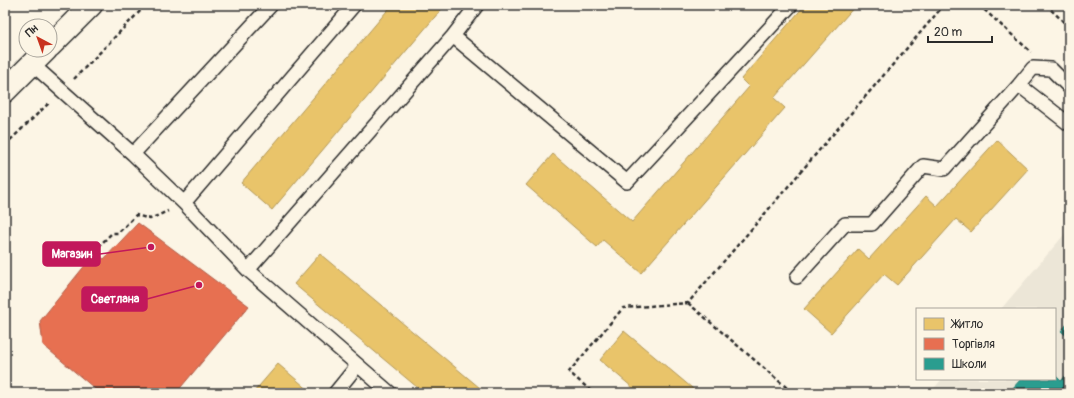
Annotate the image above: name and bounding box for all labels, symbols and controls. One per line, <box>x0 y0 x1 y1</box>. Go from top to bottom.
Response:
north arrow <box>18 18 58 58</box>
scale bar <box>928 18 992 44</box>
text: Пн <box>23 22 41 40</box>
text: 20 m <box>934 25 963 40</box>
callout: Магазин <box>43 242 100 266</box>
text: Магазин <box>51 247 93 262</box>
callout: Светлана <box>82 287 147 311</box>
text: Светлана <box>91 292 140 307</box>
legend <box>916 308 1056 380</box>
text: Житло <box>950 317 984 332</box>
text: Торгівля <box>952 337 995 352</box>
text: Школи <box>952 357 987 372</box>

